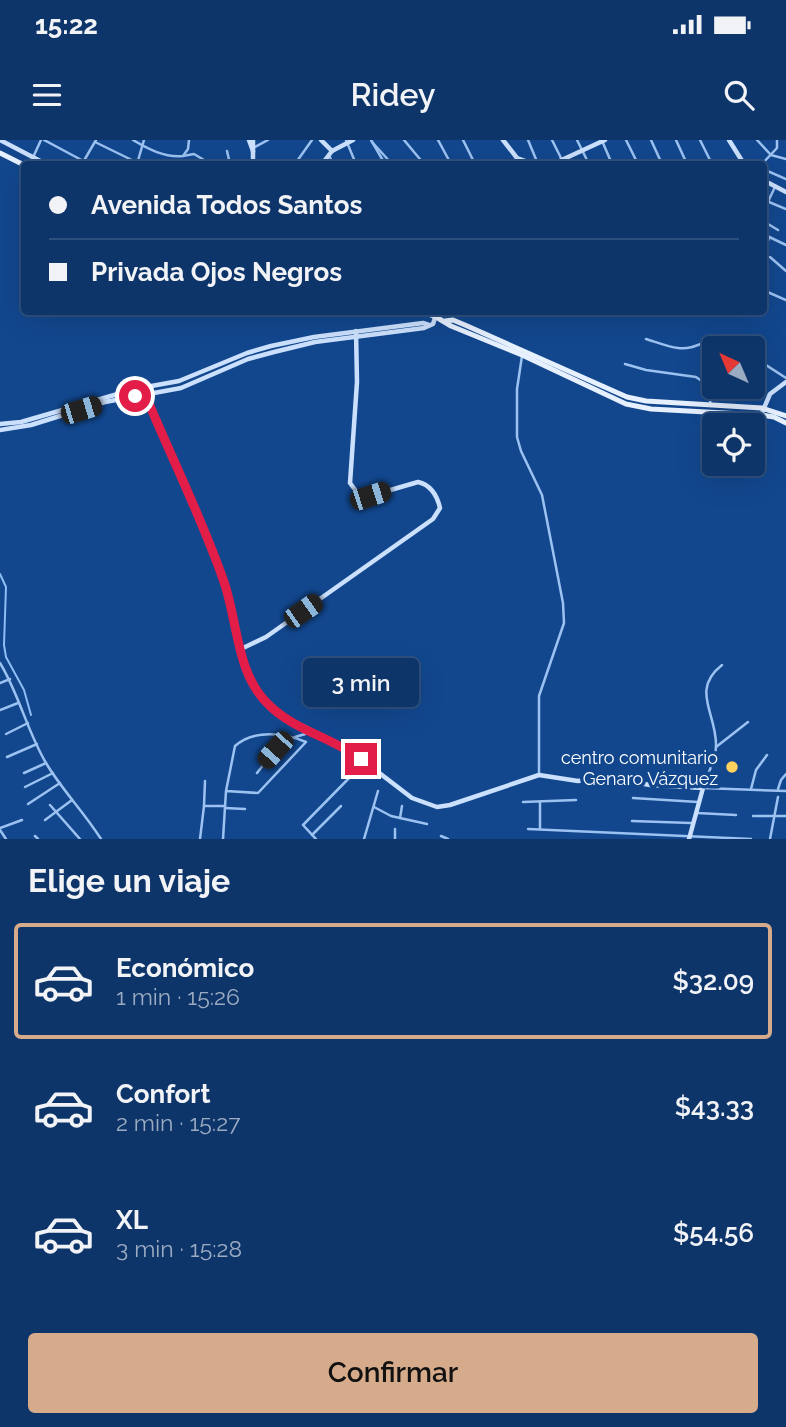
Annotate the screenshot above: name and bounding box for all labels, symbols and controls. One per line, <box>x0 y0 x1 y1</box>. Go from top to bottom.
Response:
text: 15:22 <box>35 10 98 40</box>
icon: menu <box>28 76 66 114</box>
text: Ridey <box>350 76 436 113</box>
icon: search <box>720 76 758 114</box>
text: Avenida Todos Santos <box>91 190 362 220</box>
text: Privada Ojos Negros <box>91 257 342 287</box>
north arrow <box>702 336 765 399</box>
map controls <box>702 336 765 476</box>
route start <box>119 380 151 412</box>
car <box>58 394 105 426</box>
button: locate <box>702 413 765 476</box>
car <box>347 480 394 512</box>
car <box>280 590 327 632</box>
callout: 3 min <box>303 658 419 706</box>
text: 3 min <box>332 669 390 696</box>
car <box>254 727 297 773</box>
route end <box>345 743 377 775</box>
place label: centro comunitario Genaro Vázquez <box>561 747 718 789</box>
marker: centro comunitario Genaro Vázquez <box>724 759 740 775</box>
text: Elige un viaje <box>28 862 230 899</box>
icon: car <box>32 950 95 1013</box>
text: Económico <box>116 953 254 983</box>
text: $32.09 <box>672 966 754 996</box>
text: 1 min · 15:26 <box>116 983 240 1010</box>
icon: car <box>32 1076 95 1139</box>
text: Confort <box>116 1079 210 1109</box>
text: $43.33 <box>675 1092 754 1122</box>
text: 2 min · 15:27 <box>116 1109 240 1136</box>
icon: car <box>32 1202 95 1265</box>
text: XL <box>116 1205 148 1235</box>
text: $54.56 <box>673 1218 754 1248</box>
text: 3 min · 15:28 <box>116 1235 242 1262</box>
button: Confirmar <box>28 1333 758 1413</box>

